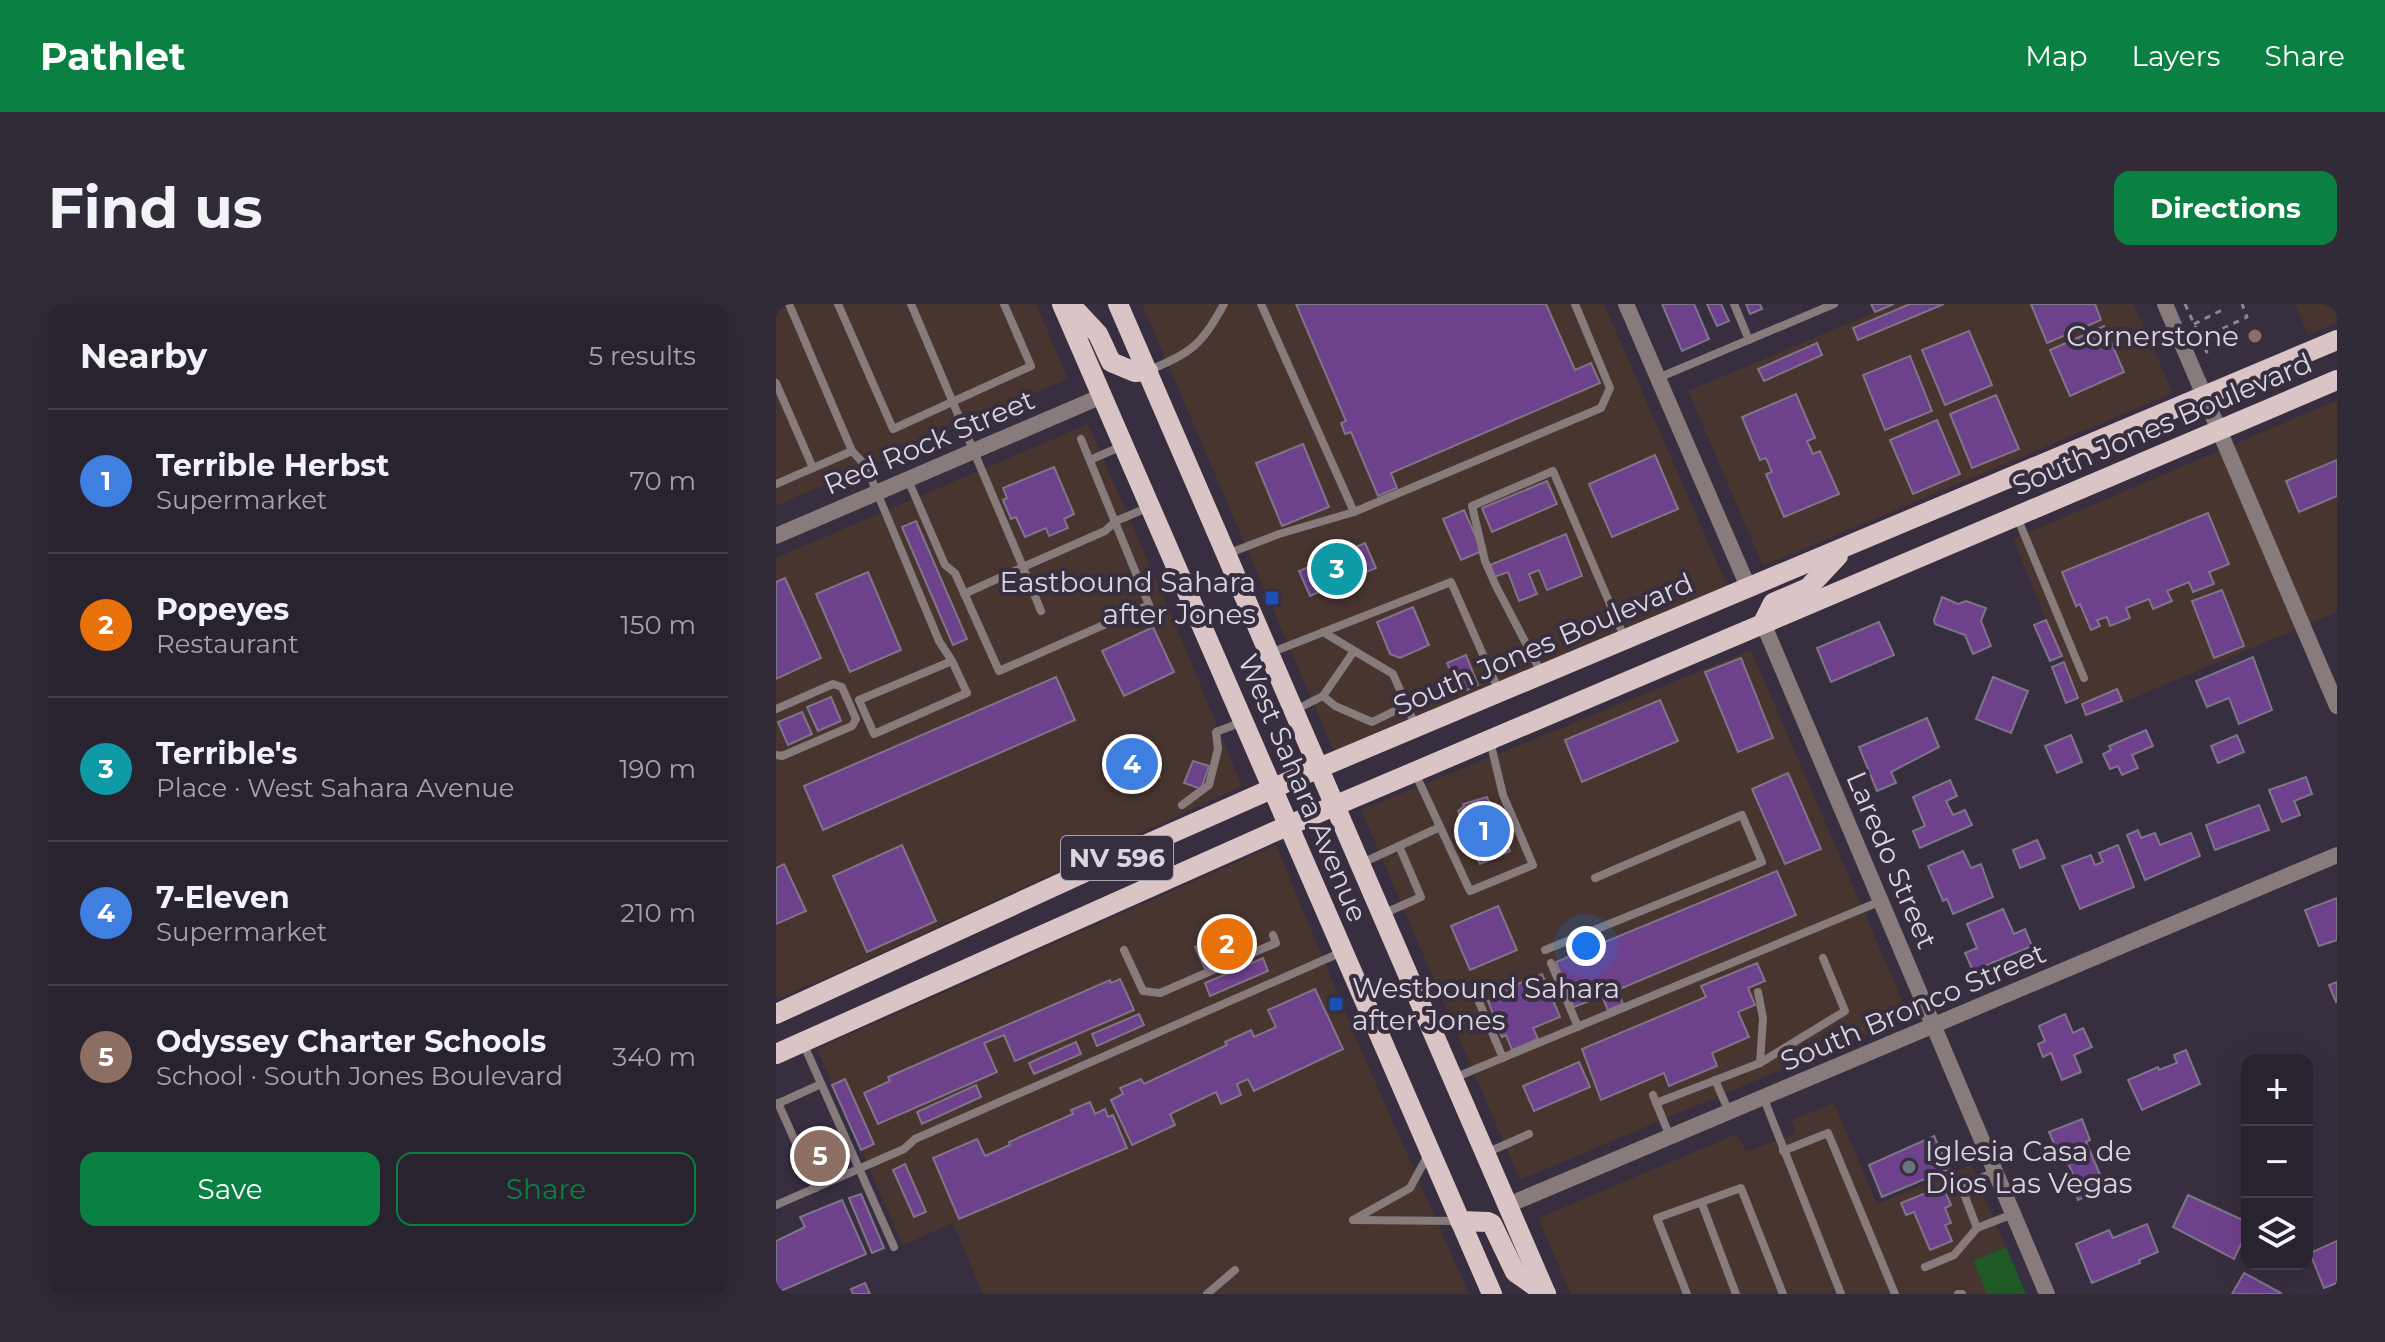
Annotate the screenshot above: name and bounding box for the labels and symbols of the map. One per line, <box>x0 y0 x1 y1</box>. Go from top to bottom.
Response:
place label: Cornerstone <box>2066 319 2239 353</box>
marker: Cornerstone <box>2246 327 2264 345</box>
street label: South Jones Boulevard <box>2007 345 2317 503</box>
street label: Red Rock Street <box>819 382 1039 502</box>
pin: 3 <box>1311 539 1363 599</box>
place label: Eastbound Sahara after Jones <box>1000 565 1256 631</box>
street label: South Jones Boulevard <box>1388 565 1698 723</box>
marker: Eastbound Sahara after Jones <box>1263 589 1281 607</box>
street label: West Sahara Avenue <box>1231 649 1375 927</box>
pin: 4 <box>1106 734 1158 794</box>
street label: Laredo Street <box>1839 766 1945 954</box>
pin: 1 <box>1458 801 1510 861</box>
road number: NV 596 <box>1061 836 1173 880</box>
pin: 2 <box>1201 914 1253 974</box>
your location <box>1566 926 1606 966</box>
street label: South Bronco Street <box>1775 936 2051 1078</box>
place label: Westbound Sahara after Jones <box>1352 971 1620 1037</box>
marker: Westbound Sahara after Jones <box>1327 995 1345 1013</box>
pin: 5 <box>794 1126 846 1186</box>
place label: Iglesia Casa de Dios Las Vegas <box>1925 1134 2133 1200</box>
marker: Iglesia Casa de Dios Las Vegas <box>1900 1158 1918 1176</box>

